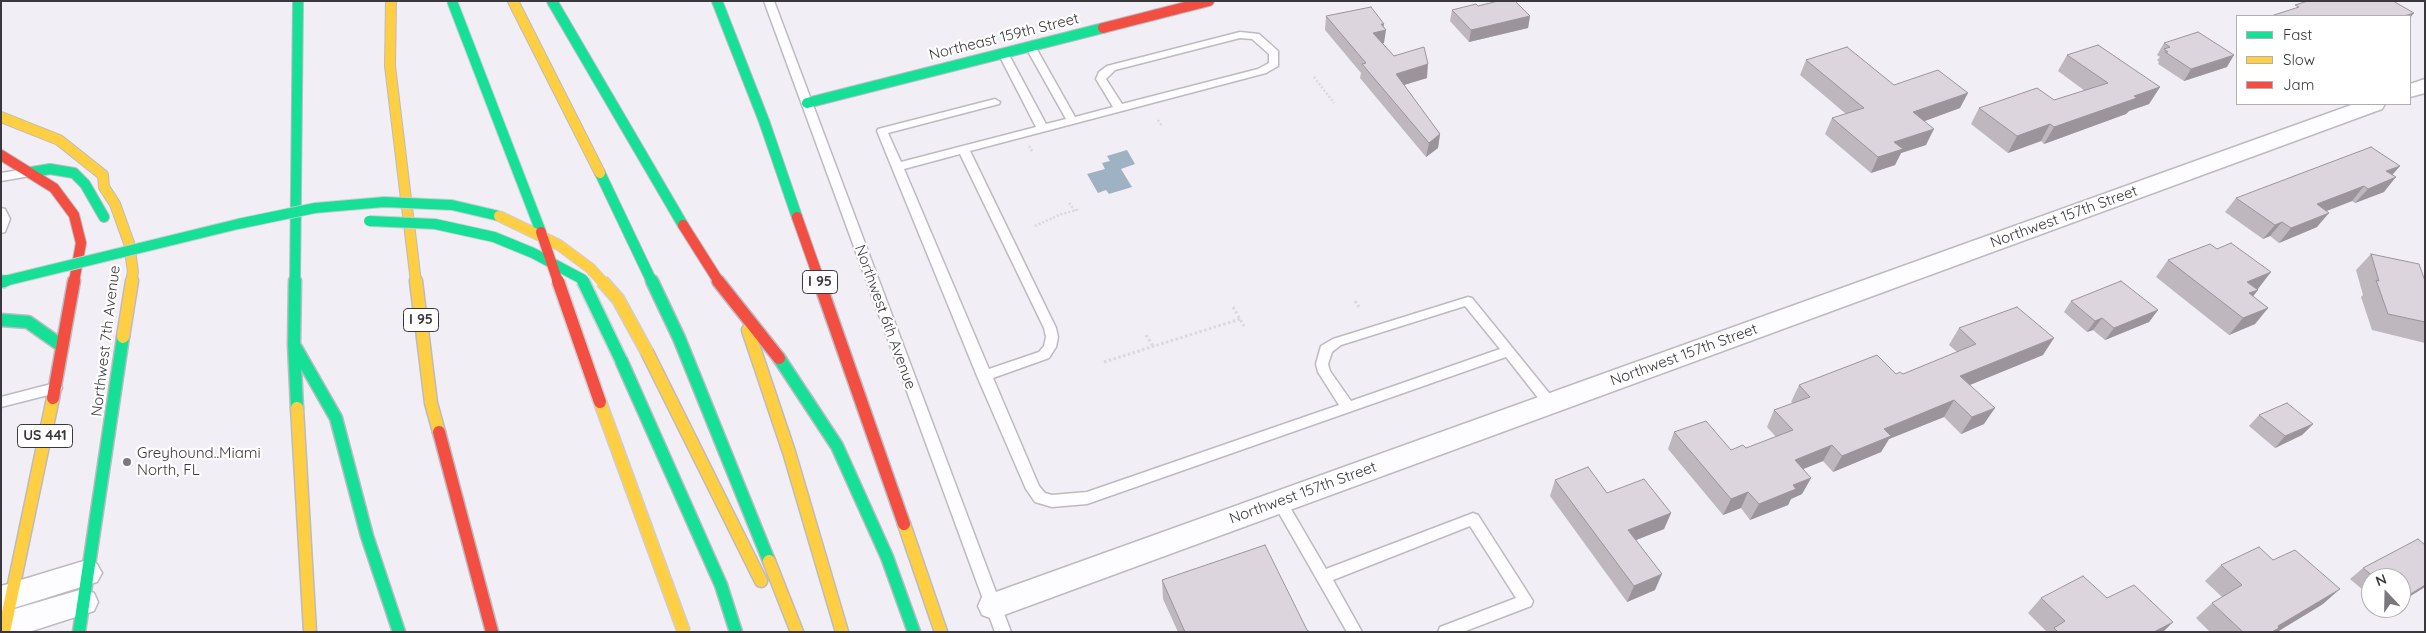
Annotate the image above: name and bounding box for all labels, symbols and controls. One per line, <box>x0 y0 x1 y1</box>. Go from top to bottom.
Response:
street label: Northeast 159th Street <box>927 10 1081 64</box>
legend <box>2236 15 2411 105</box>
text: Fast <box>2283 25 2312 44</box>
text: Slow <box>2283 50 2315 69</box>
text: Jam <box>2283 75 2314 94</box>
street label: Northwest 157th Street <box>1988 182 2140 252</box>
street label: Northwest 6th Avenue <box>850 242 920 392</box>
street label: Northwest 7th Avenue <box>88 264 124 418</box>
road number: I 95 <box>802 270 838 294</box>
road number: I 95 <box>404 308 438 332</box>
street label: Northwest 157th Street <box>1608 320 1760 390</box>
road number: US 441 <box>18 424 72 448</box>
place label: Greyhound..Miami North, FL <box>137 444 261 479</box>
marker: Greyhound..Miami North, FL <box>121 456 133 468</box>
street label: Northwest 157th Street <box>1227 458 1379 528</box>
north arrow <box>2361 568 2411 618</box>
text: N <box>2373 570 2389 590</box>

